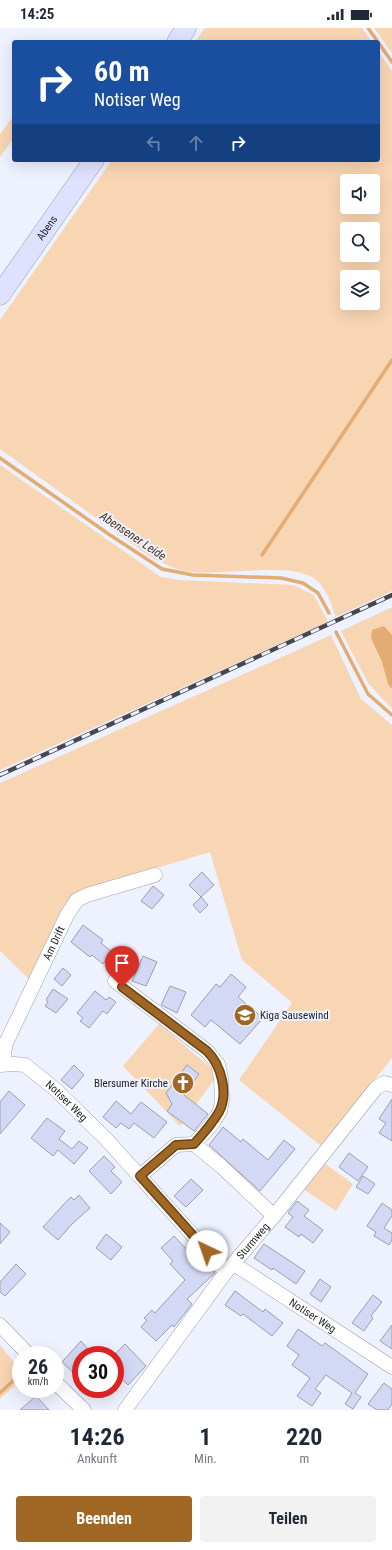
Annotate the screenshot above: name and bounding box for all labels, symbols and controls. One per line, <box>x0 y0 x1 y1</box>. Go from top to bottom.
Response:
text: 14:25 <box>20 5 54 23</box>
text: 60 m <box>94 55 150 88</box>
icon: right <box>28 56 80 108</box>
text: Notiser Weg <box>94 89 181 110</box>
icon: left <box>143 132 165 154</box>
icon: ahead <box>185 132 207 154</box>
icon: right <box>227 132 249 154</box>
map controls <box>340 174 380 310</box>
button: sound <box>340 174 380 214</box>
street label: Abens <box>34 213 60 243</box>
button: search <box>340 222 380 262</box>
button: layers <box>340 270 380 310</box>
water label: Abensener Leide <box>97 508 169 564</box>
street label: Am Drift <box>40 924 68 962</box>
pin <box>105 946 139 987</box>
icon: arrive <box>111 952 133 974</box>
school or university icon: Kiga Sausewind <box>232 1002 258 1028</box>
place label: Kiga Sausewind <box>260 1009 329 1022</box>
church icon: Blersumer Kirche <box>170 1070 196 1096</box>
place label: Blersumer Kirche <box>94 1077 168 1090</box>
street label: Notiser Weg <box>43 1078 90 1124</box>
street label: Sturmweg <box>234 1220 272 1262</box>
position arrow <box>186 1230 228 1272</box>
street label: Notiser Weg <box>287 1296 338 1336</box>
speed limit sign: 30 <box>72 1346 124 1398</box>
text: 26 <box>28 1355 48 1379</box>
text: km/h <box>28 1376 48 1387</box>
text: 14:26 <box>70 1423 125 1451</box>
text: 1 <box>199 1423 211 1451</box>
text: 220 <box>286 1423 323 1451</box>
text: Ankunft <box>77 1451 117 1466</box>
text: Min. <box>194 1451 217 1466</box>
text: m <box>299 1451 309 1466</box>
button: Beenden <box>16 1496 192 1542</box>
button: Teilen <box>200 1496 376 1542</box>

